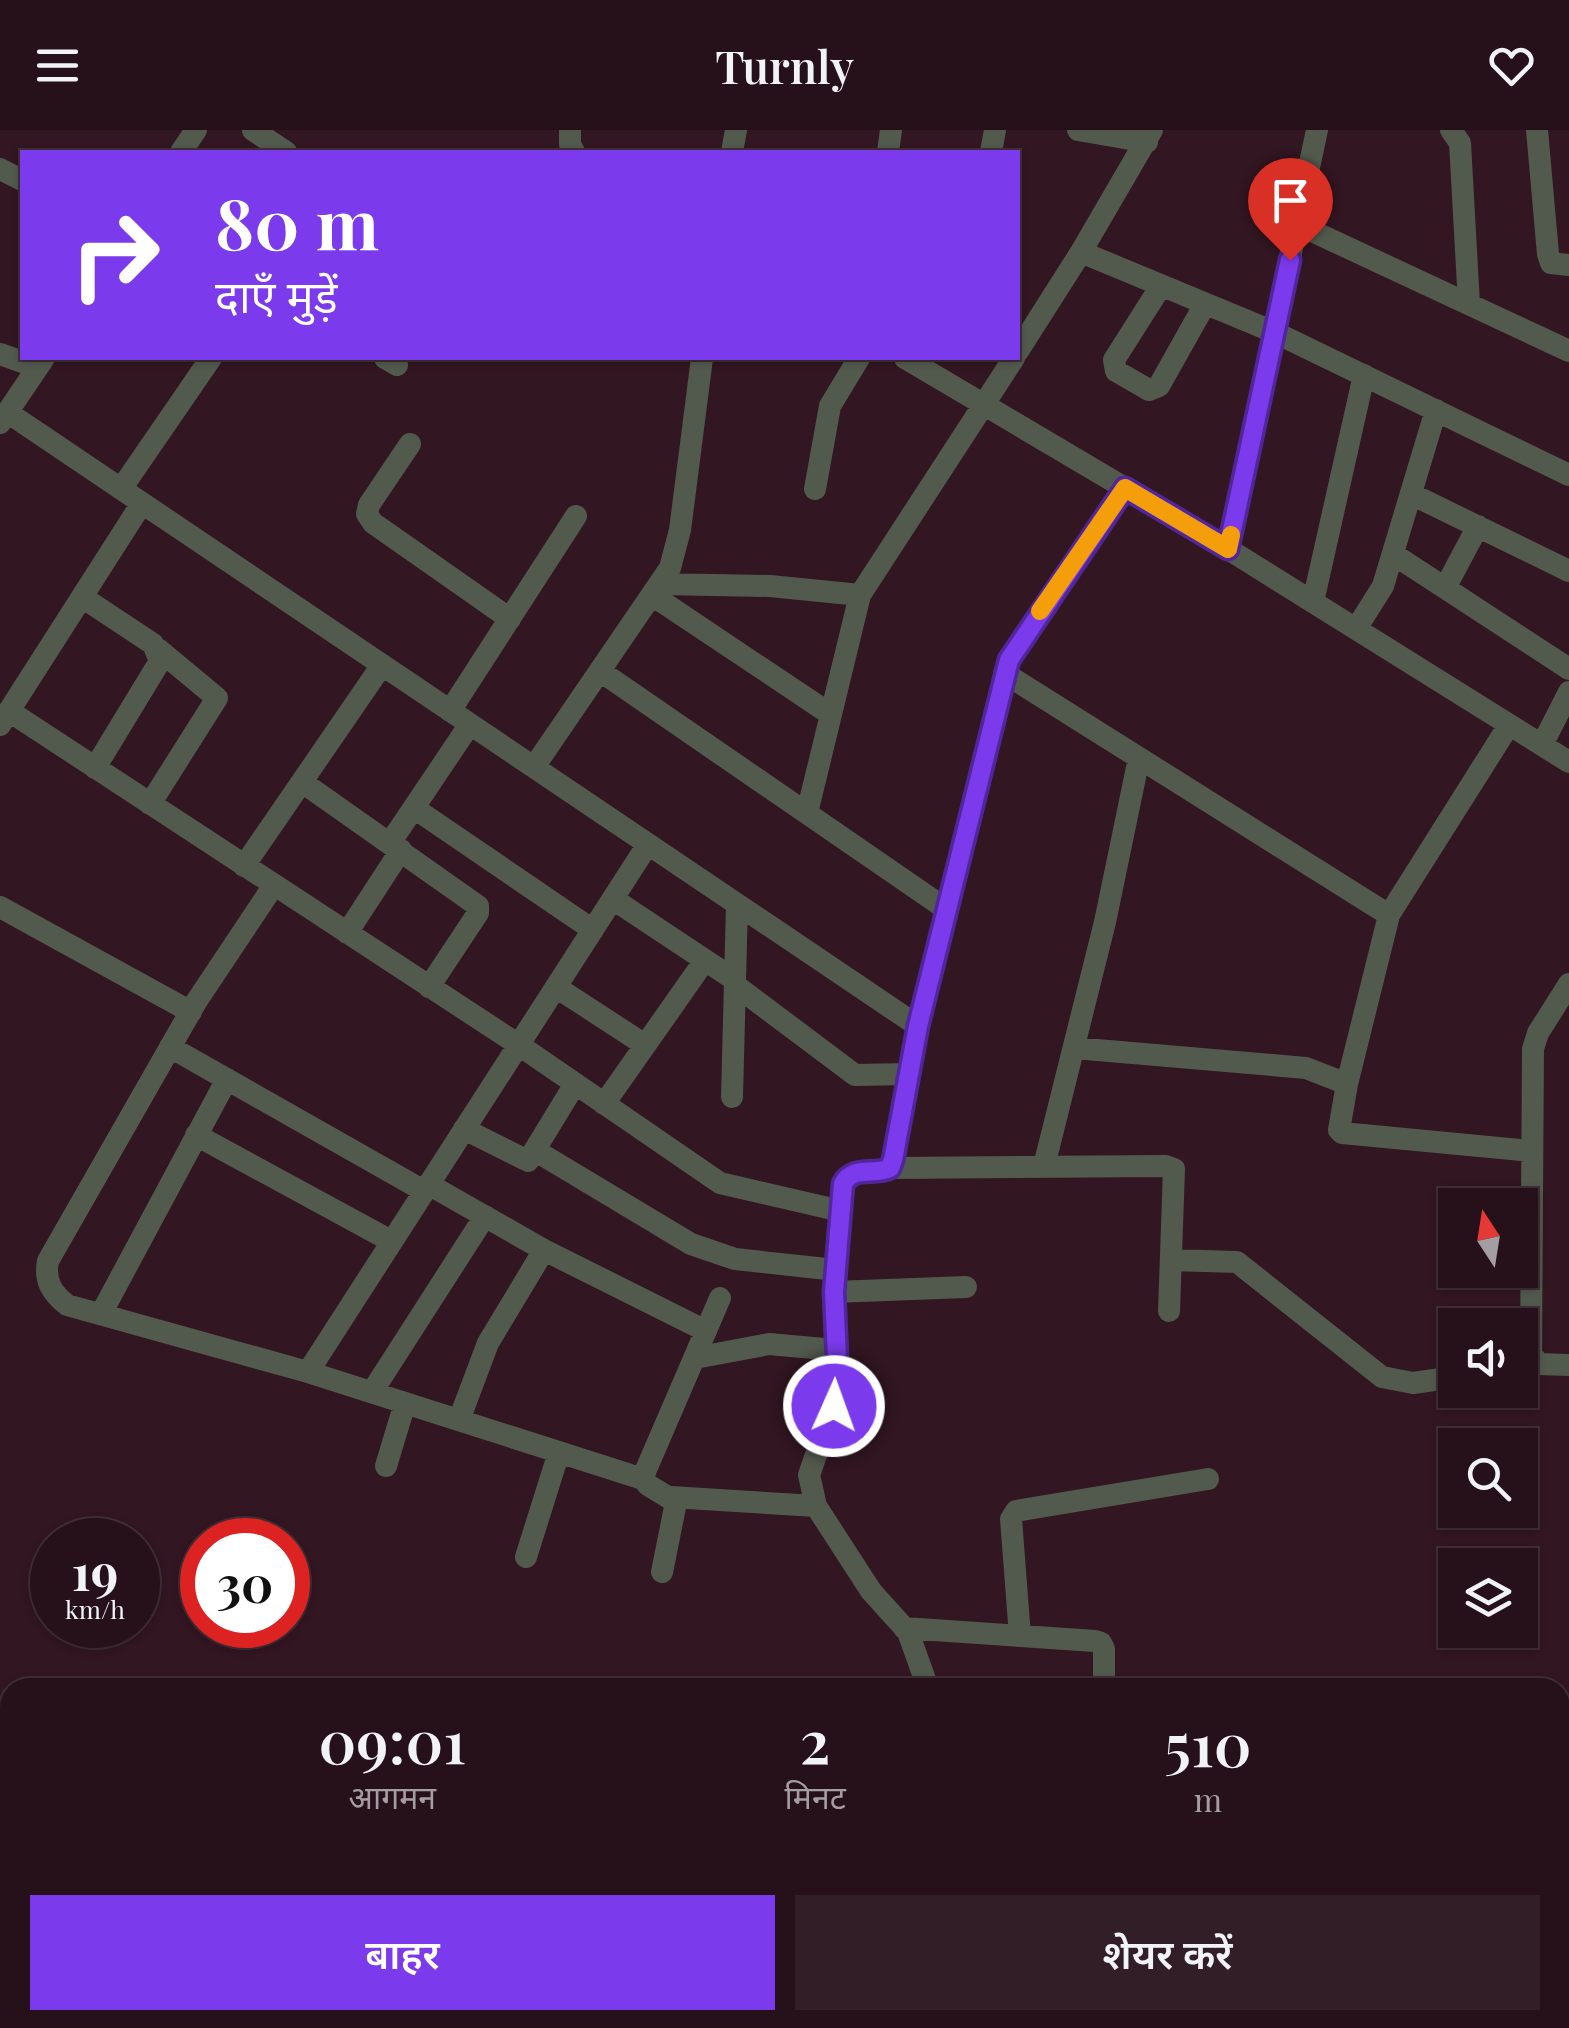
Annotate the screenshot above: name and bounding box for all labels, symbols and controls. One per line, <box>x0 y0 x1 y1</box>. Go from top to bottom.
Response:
text: Turnly <box>715 35 854 95</box>
icon: menu <box>30 38 85 93</box>
icon: heart <box>1484 38 1539 93</box>
pin <box>1248 158 1333 261</box>
icon: arrive <box>1263 173 1318 228</box>
text: 80 m <box>215 174 379 268</box>
icon: right <box>50 190 180 320</box>
text: दाएँ मुड़ें <box>215 264 338 324</box>
north arrow <box>1438 1188 1538 1288</box>
map controls <box>1438 1188 1538 1648</box>
button: sound <box>1438 1308 1538 1408</box>
position arrow <box>782 1354 886 1458</box>
button: search <box>1438 1428 1538 1528</box>
speed limit sign: 30 <box>180 1518 310 1648</box>
text: 19 <box>72 1537 118 1604</box>
button: layers <box>1438 1548 1538 1648</box>
text: km/h <box>65 1592 125 1625</box>
text: 09:01 <box>318 1699 466 1779</box>
text: 2 <box>800 1699 830 1779</box>
text: 510 <box>1164 1702 1252 1782</box>
text: आगमन <box>348 1774 436 1817</box>
text: मिनट <box>784 1774 846 1817</box>
text: m <box>1194 1777 1222 1820</box>
button: बाहर <box>30 1895 775 2010</box>
button: शेयर करें <box>795 1895 1540 2010</box>

